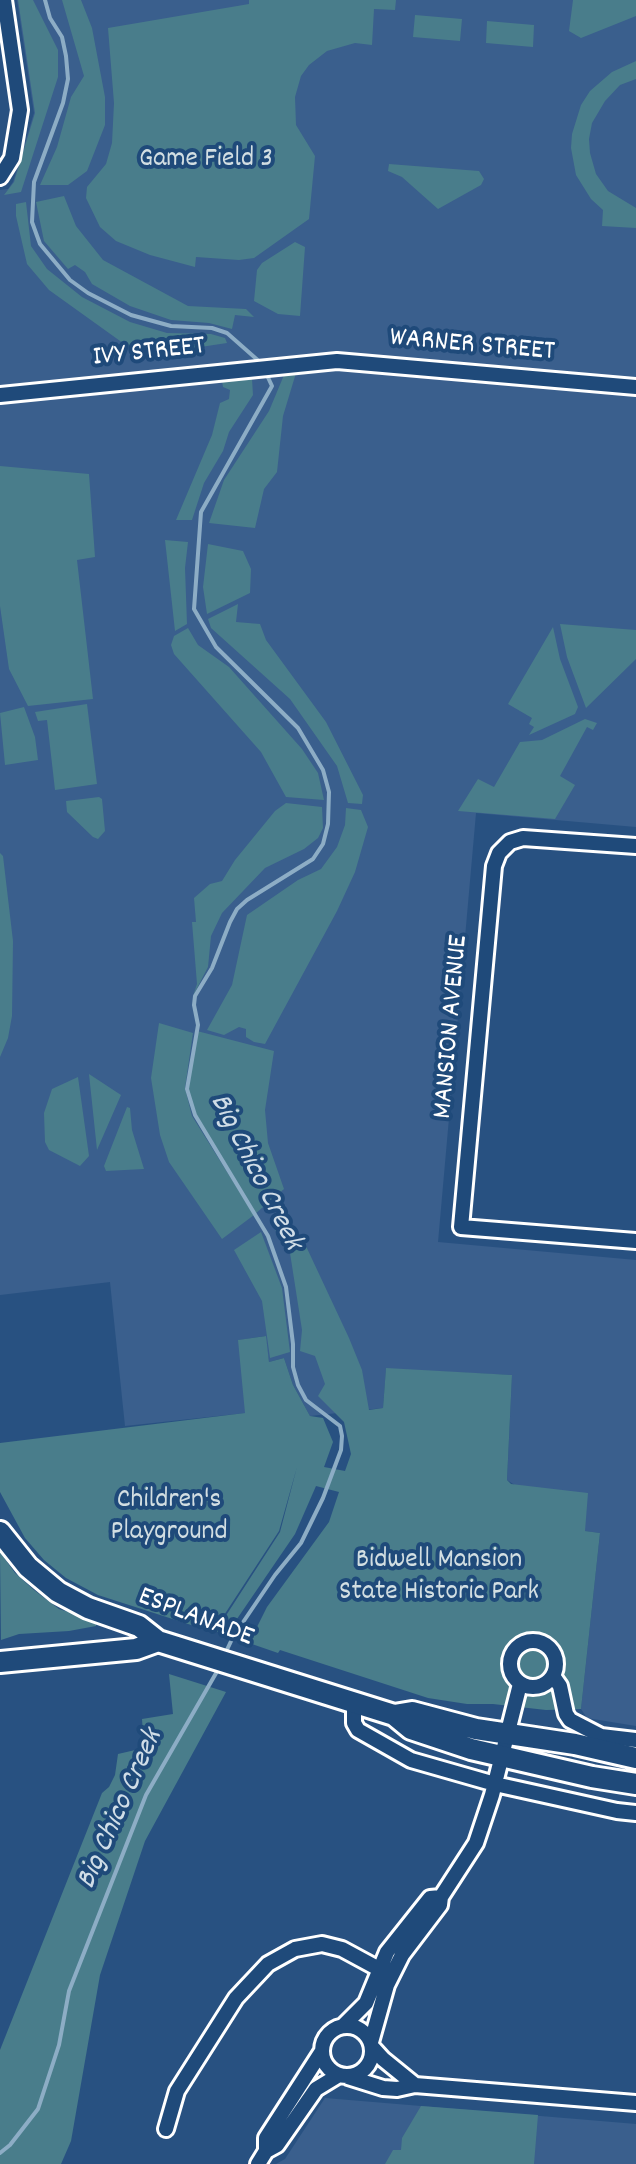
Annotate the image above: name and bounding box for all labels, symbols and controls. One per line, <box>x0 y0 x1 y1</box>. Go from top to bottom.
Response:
park label: Game Field 3 <box>139 144 273 178</box>
street label: WARNER STREET <box>388 323 556 371</box>
street label: IVY STREET <box>91 331 207 377</box>
street label: MANSION AVENUE <box>428 934 478 1120</box>
water label: Big Chico Creek <box>199 1089 309 1257</box>
park label: Children's Playground <box>110 1485 228 1551</box>
park label: Bidwell Mansion State Historic Park <box>339 1545 539 1611</box>
street label: ESPLANADE <box>133 1582 257 1656</box>
water label: Big Chico Creek <box>71 1725 173 1895</box>

